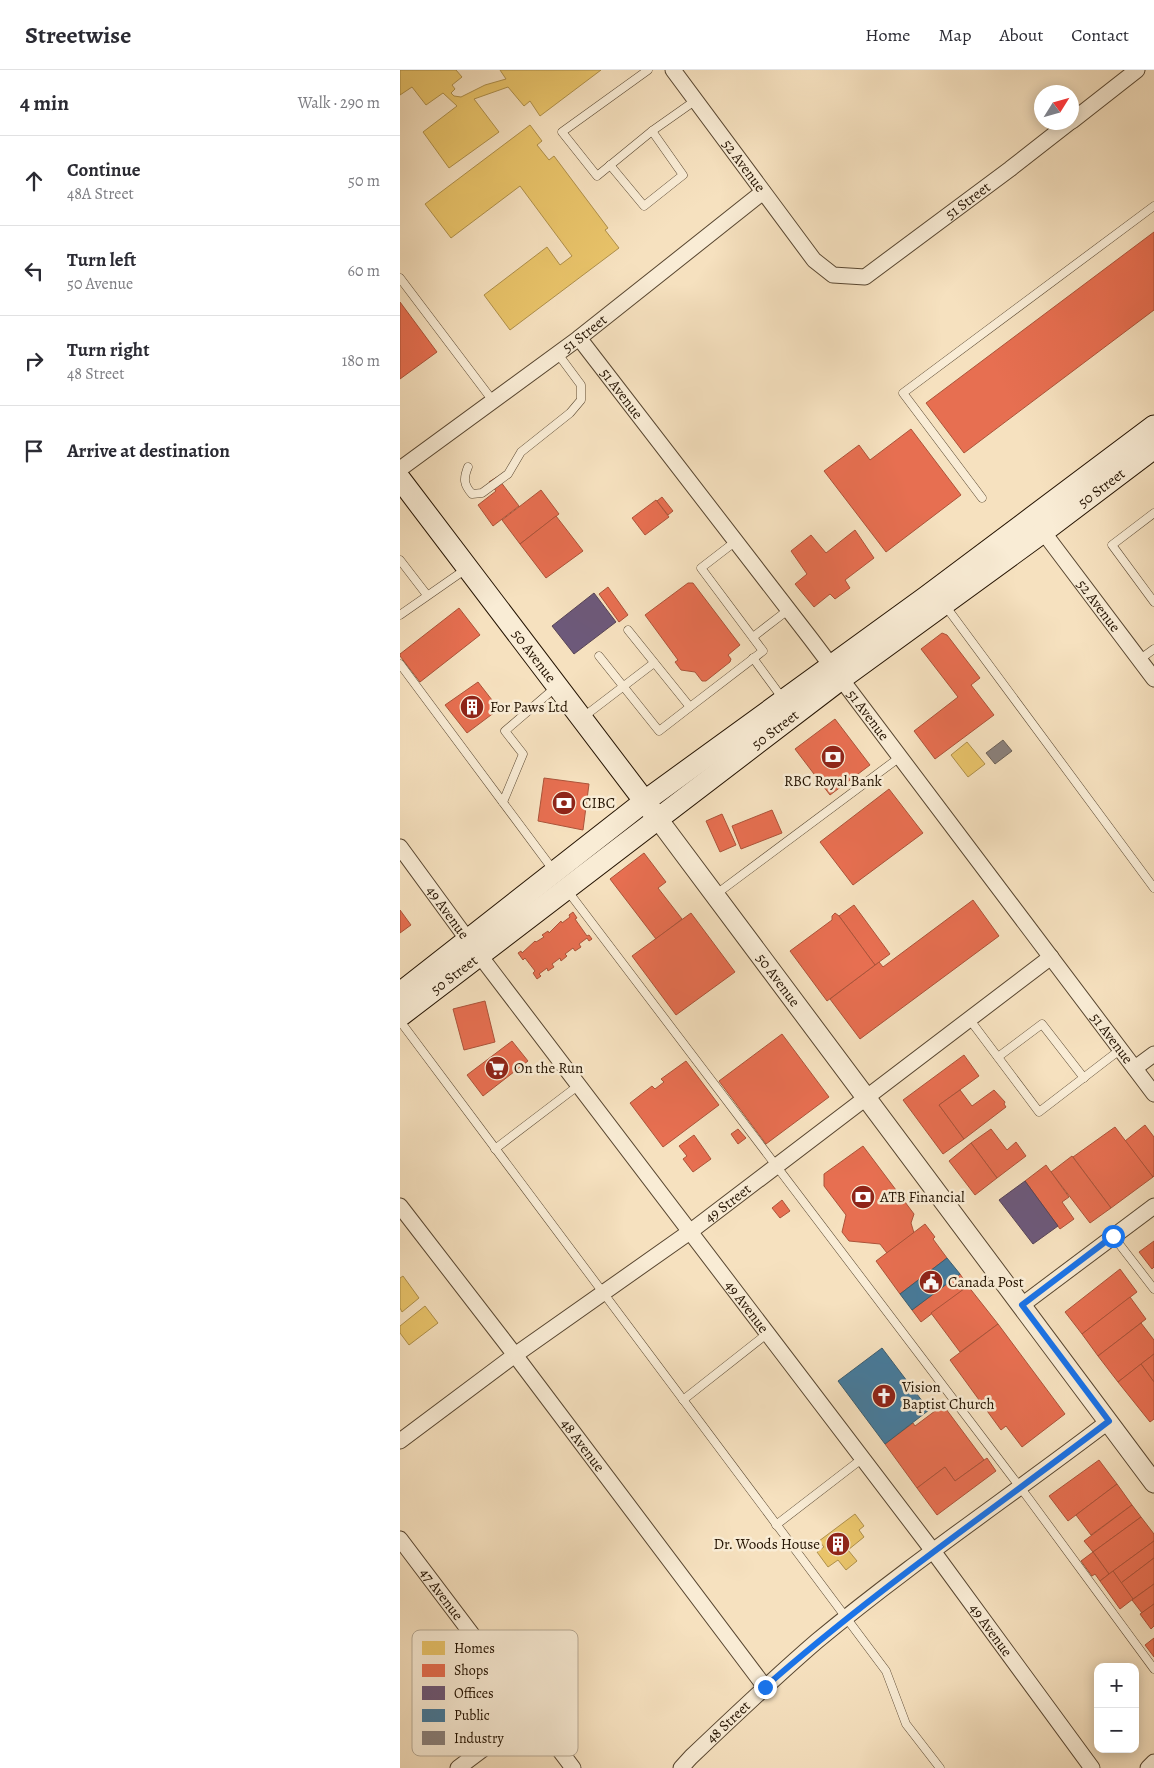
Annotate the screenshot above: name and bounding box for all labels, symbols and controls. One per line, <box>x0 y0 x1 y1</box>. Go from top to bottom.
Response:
text: Streetwise <box>25 19 131 51</box>
text: Home <box>865 23 910 47</box>
text: Map <box>938 23 971 47</box>
text: About <box>999 23 1043 47</box>
text: Contact <box>1071 23 1129 47</box>
north arrow <box>1034 85 1079 130</box>
text: 4 min <box>20 89 69 117</box>
text: Walk · 290 m <box>298 92 380 114</box>
street label: 52 Avenue <box>718 135 770 196</box>
text: Continue <box>67 157 141 183</box>
icon: ahead <box>20 167 48 195</box>
text: 50 m <box>348 170 380 192</box>
street label: 51 Street <box>941 177 994 224</box>
text: 48A Street <box>67 183 134 205</box>
text: Turn left <box>67 247 136 273</box>
icon: left <box>20 257 48 285</box>
text: 60 m <box>348 260 380 282</box>
text: 50 Avenue <box>67 273 133 295</box>
street label: 51 Street <box>558 310 611 357</box>
text: Turn right <box>67 337 149 363</box>
icon: right <box>20 347 48 375</box>
text: 180 m <box>342 350 380 372</box>
text: 48 Street <box>67 363 125 385</box>
street label: 51 Avenue <box>596 364 648 423</box>
icon: arrive <box>20 437 48 465</box>
text: Arrive at destination <box>67 438 230 464</box>
street label: 50 Street <box>1074 463 1129 512</box>
street label: 52 Avenue <box>1072 575 1125 636</box>
street label: 50 Avenue <box>507 625 561 687</box>
street label: 51 Avenue <box>842 685 894 745</box>
building icon: For Paws Ltd <box>459 694 485 720</box>
place label: For Paws Ltd <box>490 697 569 717</box>
street label: 50 Street <box>747 705 803 754</box>
bank icon: RBC Royal Bank <box>820 744 846 770</box>
place label: RBC Royal Bank <box>784 771 883 791</box>
bank icon: CIBC <box>551 790 577 816</box>
place label: CIBC <box>582 793 615 813</box>
street label: 49 Avenue <box>422 882 474 943</box>
street label: 50 Avenue <box>752 949 805 1011</box>
street label: 50 Street <box>426 950 482 999</box>
street label: 51 Avenue <box>1086 1009 1138 1068</box>
supermarket icon: On the Run <box>484 1055 510 1081</box>
place label: On the Run <box>514 1058 583 1078</box>
street label: 49 Street <box>700 1179 755 1227</box>
bank icon: ATB Financial <box>850 1184 876 1210</box>
place label: ATB Financial <box>879 1187 965 1207</box>
route start <box>1102 1225 1125 1248</box>
public building icon: Canada Post <box>918 1269 944 1295</box>
place label: Canada Post <box>948 1272 1024 1292</box>
street label: 49 Avenue <box>721 1276 774 1337</box>
place label: Vision Baptist Church <box>901 1377 994 1414</box>
church icon: Vision Baptist Church <box>871 1383 897 1409</box>
street label: 48 Avenue <box>556 1414 610 1476</box>
building icon: Dr. Woods House <box>825 1531 851 1557</box>
place label: Dr. Woods House <box>713 1534 820 1554</box>
street label: 47 Avenue <box>415 1564 468 1625</box>
street label: 49 Avenue <box>965 1599 1017 1661</box>
legend <box>412 1630 578 1756</box>
text: Homes <box>454 1639 495 1658</box>
text: Shops <box>454 1661 489 1680</box>
map controls <box>1094 1663 1139 1753</box>
button: + <box>1094 1663 1139 1708</box>
route end <box>754 1676 777 1699</box>
text: Offices <box>454 1684 494 1703</box>
street label: 48 Street <box>702 1696 755 1747</box>
text: Public <box>454 1706 490 1725</box>
button: − <box>1094 1708 1139 1753</box>
text: Industry <box>454 1729 504 1748</box>

